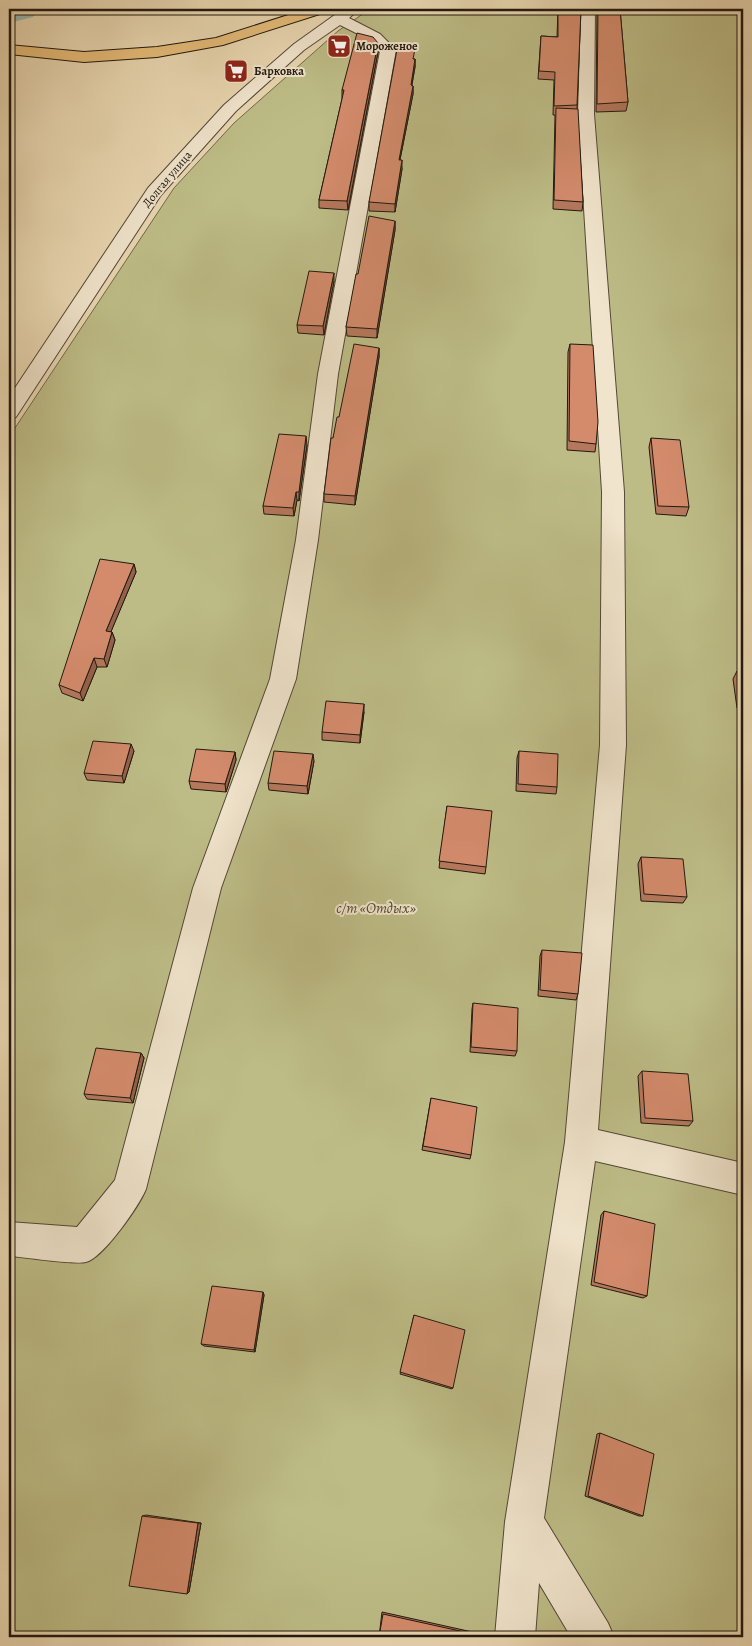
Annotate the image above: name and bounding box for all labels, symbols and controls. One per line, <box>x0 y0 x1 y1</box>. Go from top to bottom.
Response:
supermarket icon: Мороженое <box>326 33 352 59</box>
place label: Мороженое <box>356 38 418 54</box>
supermarket icon: Барковка <box>223 58 249 84</box>
place label: Барковка <box>254 63 304 79</box>
street label: Долгая улица <box>139 147 196 211</box>
park label: с/т «Отдых» <box>336 898 416 918</box>

